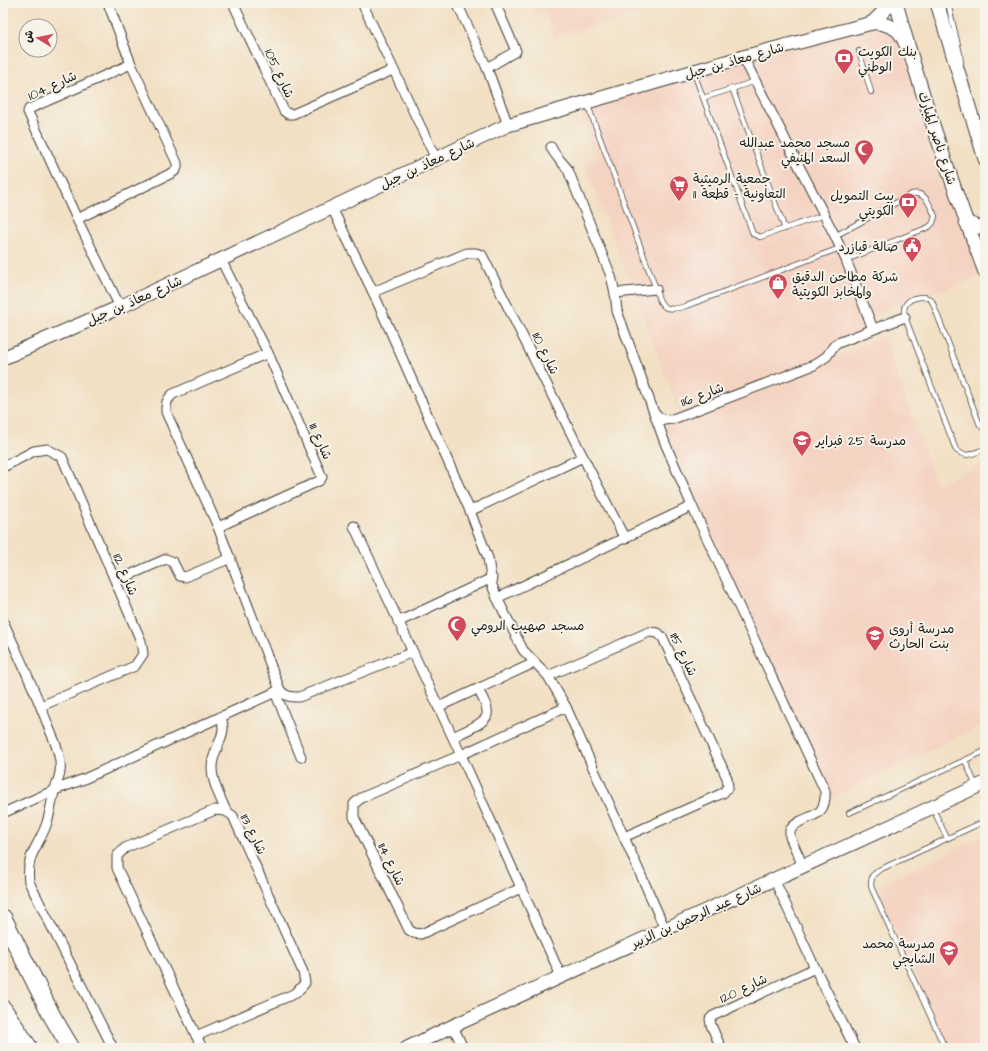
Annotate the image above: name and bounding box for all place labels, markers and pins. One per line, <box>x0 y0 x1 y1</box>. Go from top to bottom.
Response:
place label: بنك الكويت الوطني <box>858 43 917 78</box>
bank icon: بنك الكويت الوطني <box>833 47 855 75</box>
place label: مسجد محمد عبدالله السعد المنيفي <box>740 134 850 169</box>
mosque icon: مسجد محمد عبدالله السعد المنيفي <box>853 138 875 166</box>
place label: جمعية الرميثية التعاونية - قطعة 11 <box>693 170 786 203</box>
supermarket icon: جمعية الرميثية التعاونية - قطعة 11 <box>668 174 690 202</box>
place label: بيت التمويل الكويتي <box>830 187 894 222</box>
bank icon: بيت التمويل الكويتي <box>897 191 919 219</box>
public building icon: صالة قبازرد <box>901 235 923 263</box>
place label: صالة قبازرد <box>839 238 898 256</box>
place label: شركة مطاحن الدقيق والمخابز الكويتية <box>792 268 898 301</box>
shop icon: شركة مطاحن الدقيق والمخابز الكويتية <box>767 272 789 300</box>
school or university icon: مدرسة 25 فبراير <box>791 429 813 457</box>
place label: مدرسة 25 فبراير <box>815 432 906 450</box>
mosque icon: مسجد صهيب الرومي <box>446 614 468 642</box>
place label: مسجد صهيب الرومي <box>471 617 584 637</box>
place label: مدرسة أروى بنت الحارث <box>889 620 954 653</box>
school or university icon: مدرسة أروى بنت الحارث <box>864 624 886 652</box>
place label: مدرسة محمد الشايجي <box>862 935 935 970</box>
school or university icon: مدرسة محمد الشايجي <box>938 939 960 967</box>

